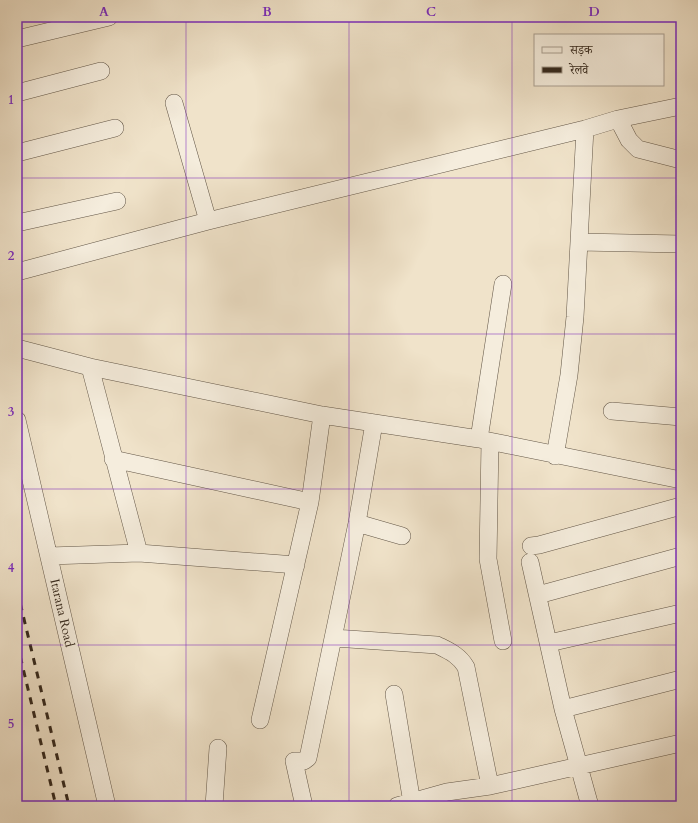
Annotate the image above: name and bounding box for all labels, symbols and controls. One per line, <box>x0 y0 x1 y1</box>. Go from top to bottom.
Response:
text: A <box>99 3 109 21</box>
text: B <box>262 3 272 21</box>
text: C <box>426 3 436 21</box>
text: D <box>588 3 600 21</box>
legend <box>534 34 664 86</box>
text: सड़क <box>569 42 594 58</box>
text: रेलवे <box>568 62 589 78</box>
text: 1 <box>8 91 14 109</box>
text: 2 <box>8 247 15 265</box>
text: 3 <box>8 403 15 421</box>
text: 4 <box>8 559 15 577</box>
street label: Itarana Road <box>45 577 79 649</box>
text: 5 <box>8 715 14 733</box>

